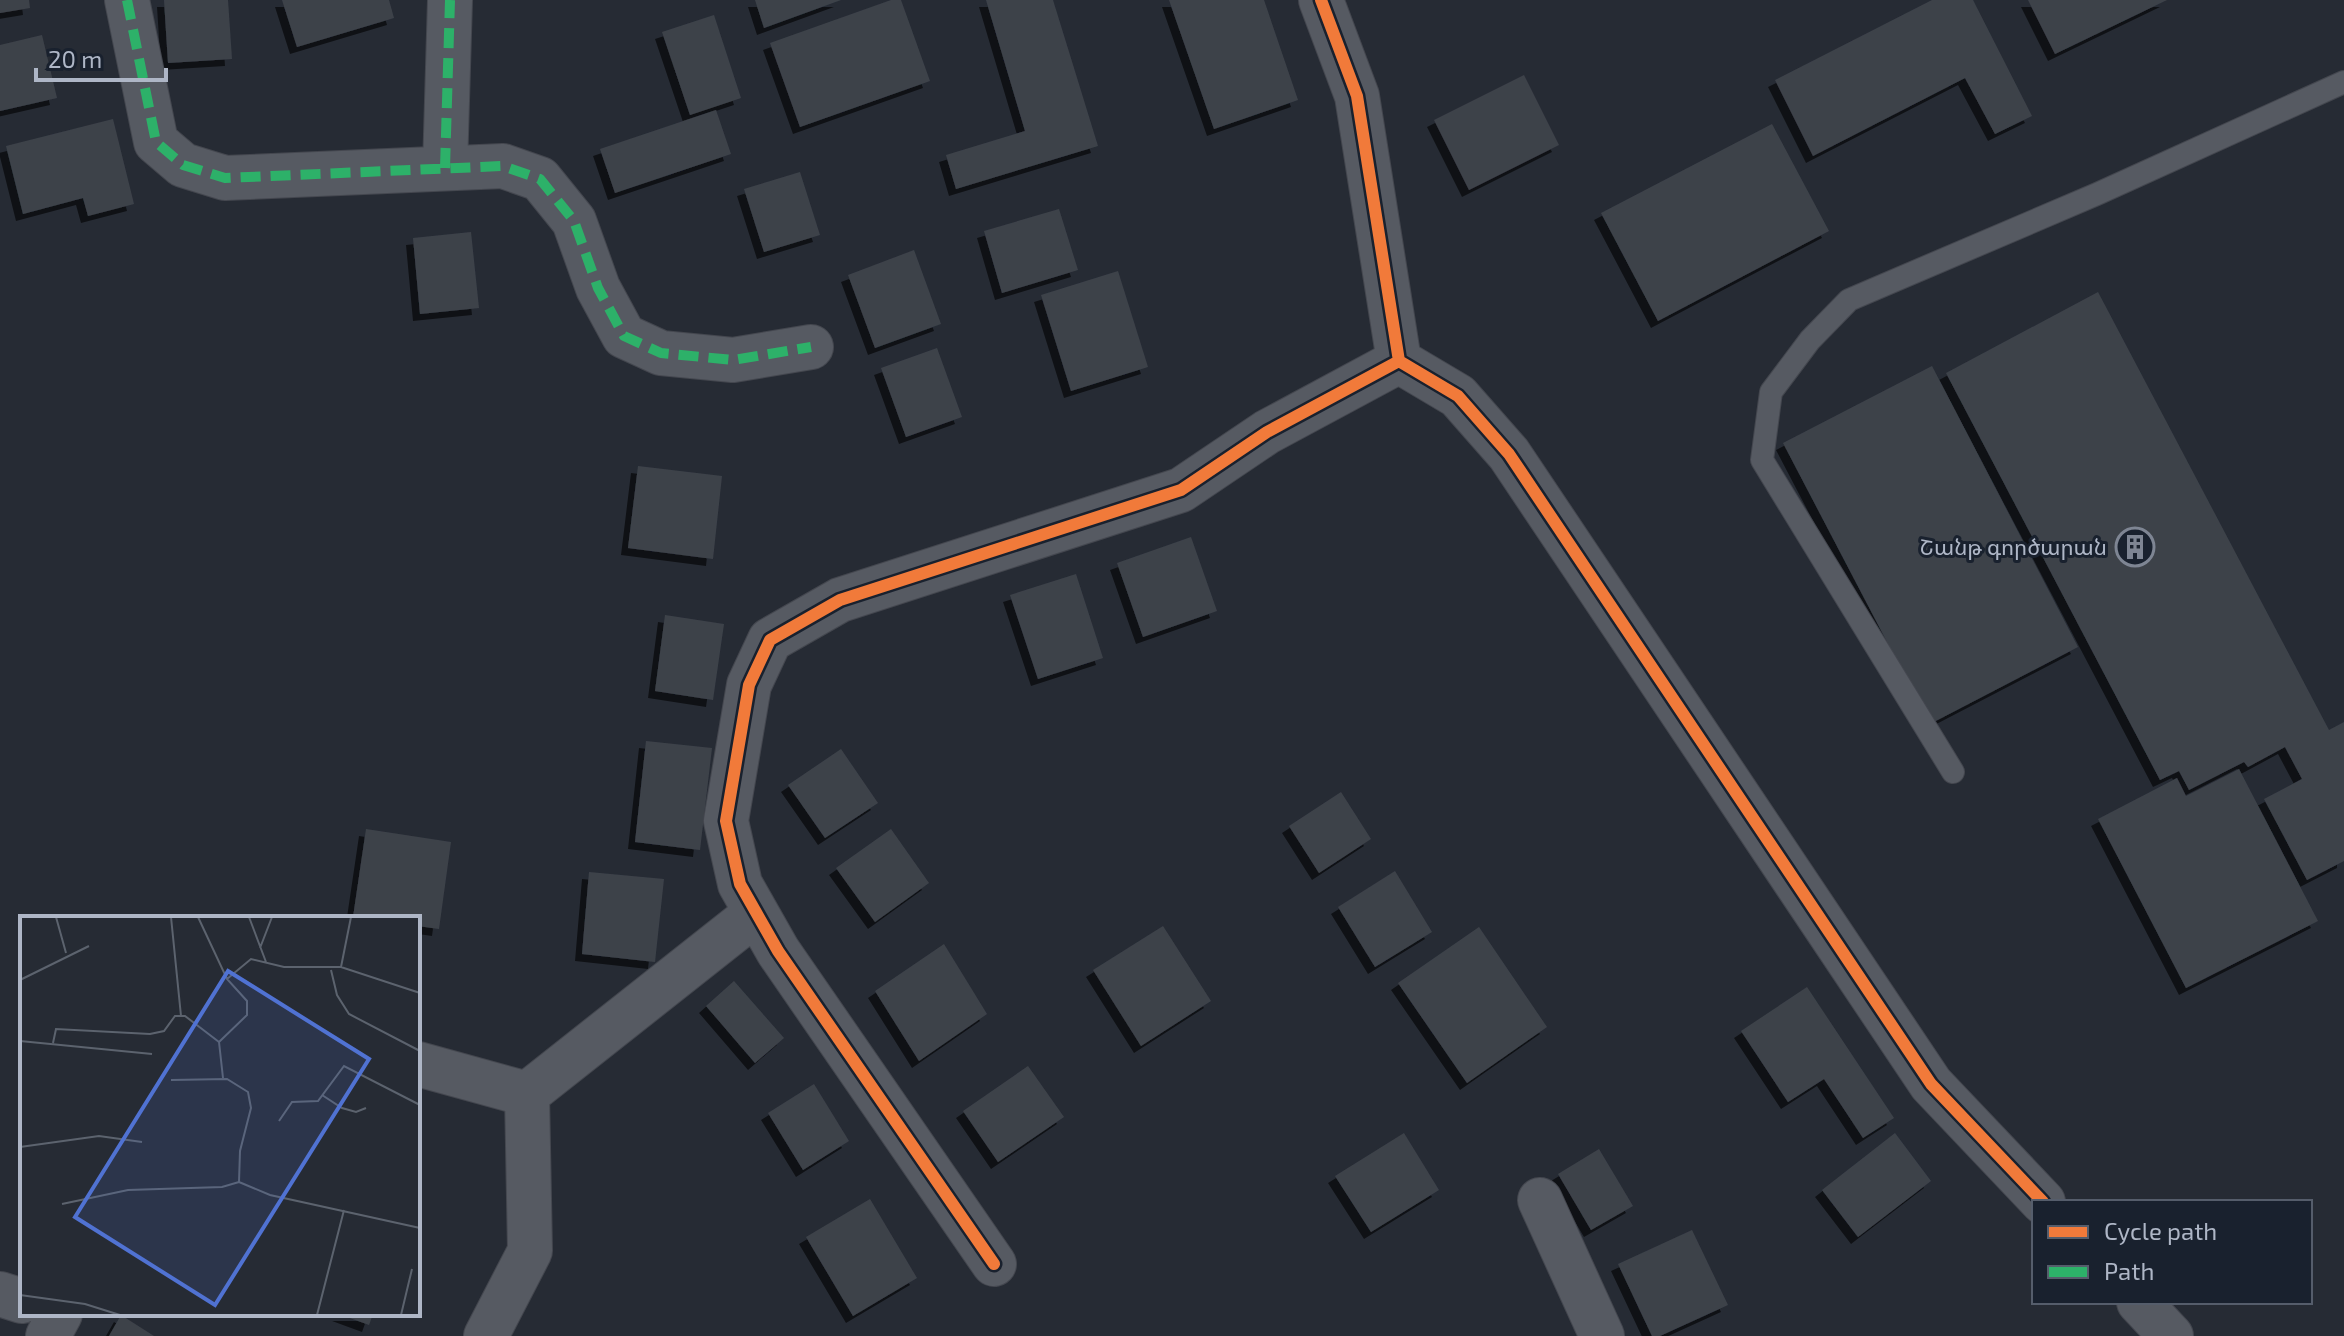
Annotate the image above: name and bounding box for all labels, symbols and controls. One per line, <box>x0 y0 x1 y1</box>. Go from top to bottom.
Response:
scale bar <box>36 32 166 82</box>
text: 20 m <box>48 44 102 73</box>
building icon: Շանթ գործարան <box>2114 526 2156 568</box>
place label: Շանթ գործարան <box>1920 533 2107 560</box>
inset map <box>20 916 420 1316</box>
legend <box>2032 1200 2312 1304</box>
text: Cycle path <box>2104 1216 2217 1245</box>
text: Path <box>2104 1256 2154 1285</box>

